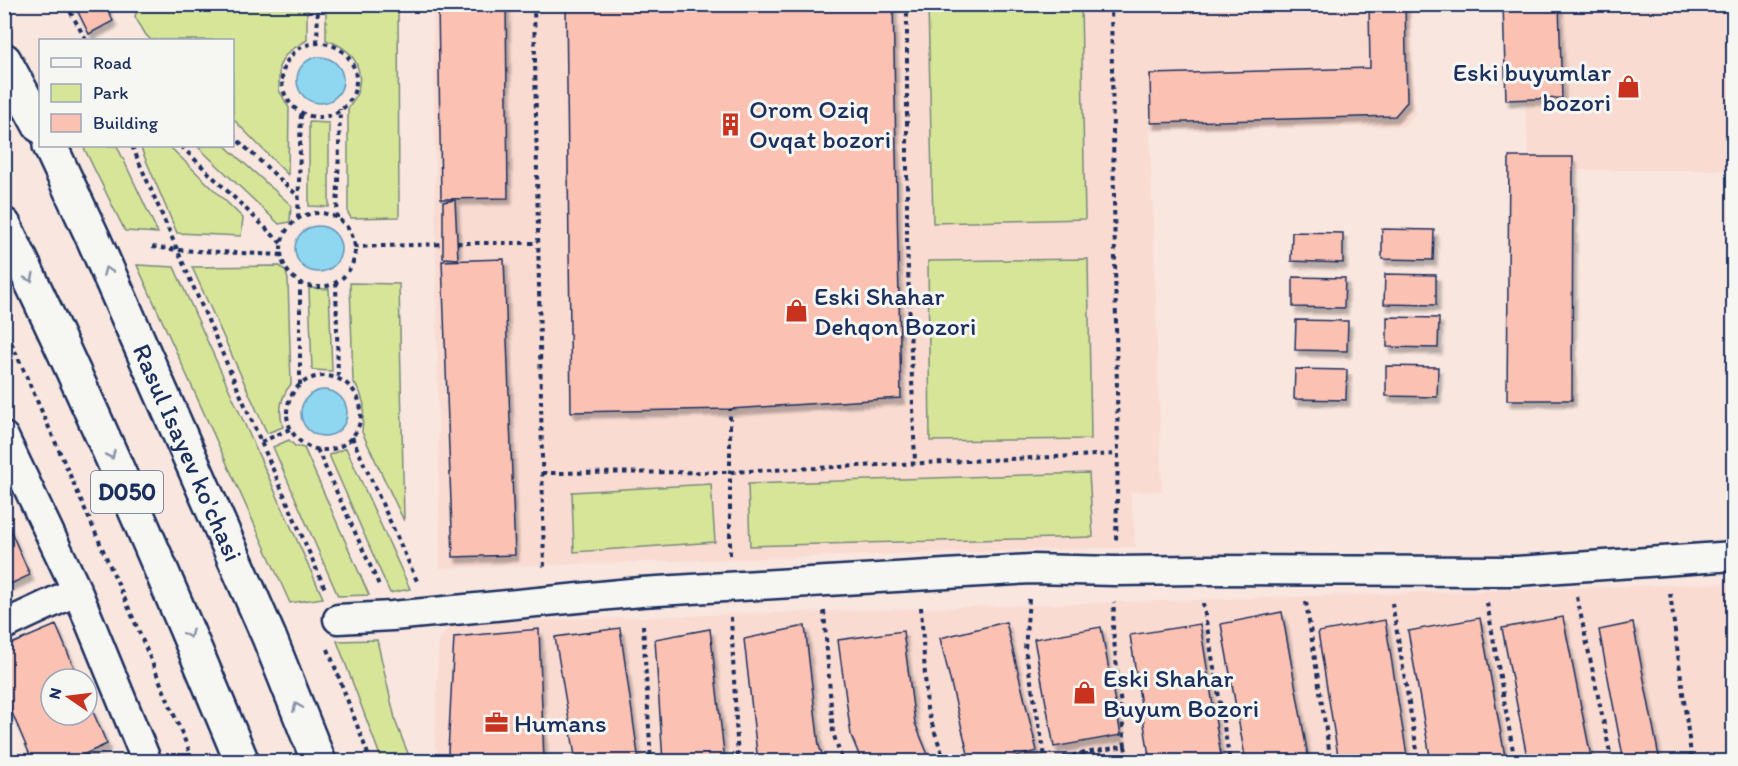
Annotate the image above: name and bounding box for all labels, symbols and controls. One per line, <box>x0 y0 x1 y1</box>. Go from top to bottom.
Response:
legend <box>39 39 234 147</box>
text: Road <box>93 52 132 74</box>
place label: Eski buyumlar bozori <box>1453 56 1612 118</box>
shop icon: Eski buyumlar bozori <box>1616 74 1642 100</box>
text: Park <box>93 82 128 104</box>
place label: Orom Oziq Ovqat bozori <box>749 93 891 155</box>
building icon: Orom Oziq Ovqat bozori <box>718 111 744 137</box>
text: Building <box>93 112 159 134</box>
one-way arrow <box>102 266 114 277</box>
one-way arrow <box>23 271 34 282</box>
place label: Eski Shahar Dehqon Bozori <box>814 280 976 342</box>
shop icon: Eski Shahar Dehqon Bozori <box>783 298 809 324</box>
street label: Rasul Isayev ko'chasi <box>126 339 250 566</box>
one-way arrow <box>103 449 115 460</box>
road number: D050 <box>91 471 163 513</box>
one-way arrow <box>182 628 194 639</box>
place label: Eski Shahar Buyum Bozori <box>1103 662 1259 724</box>
north arrow <box>39 667 99 727</box>
shop icon: Eski Shahar Buyum Bozori <box>1072 680 1098 706</box>
text: N <box>44 686 65 701</box>
one-way arrow <box>292 703 304 714</box>
place label: Humans <box>514 707 607 739</box>
office icon: Humans <box>483 710 509 736</box>

